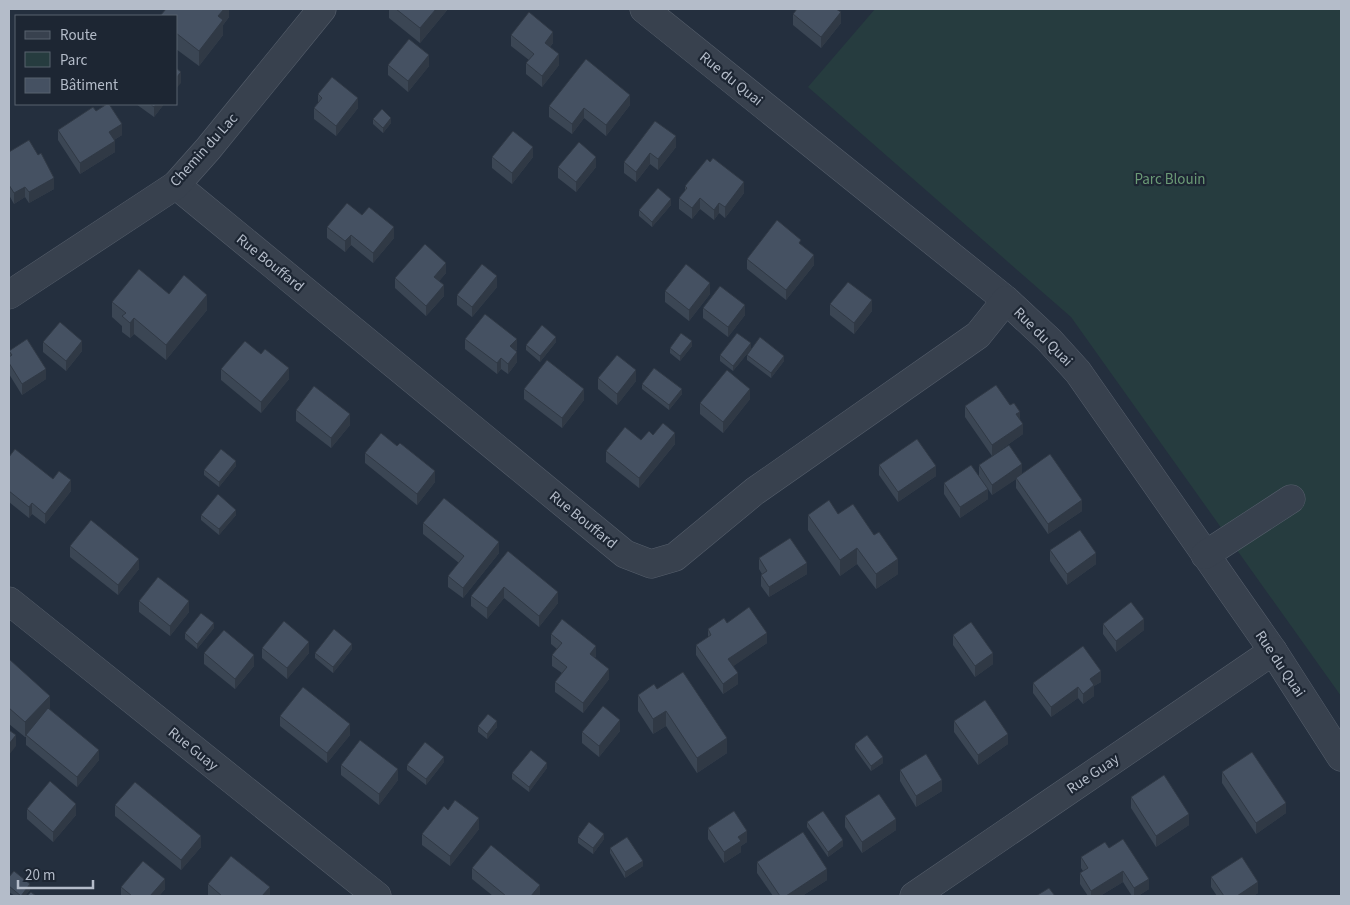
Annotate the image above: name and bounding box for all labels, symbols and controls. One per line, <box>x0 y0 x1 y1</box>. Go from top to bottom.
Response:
legend <box>15 15 178 105</box>
text: Route <box>60 25 97 46</box>
street label: Rue du Quai <box>695 47 767 111</box>
text: Parc <box>60 50 87 71</box>
text: Bâtiment <box>60 75 118 96</box>
street label: Chemin du Lac <box>165 108 243 191</box>
park label: Parc Blouin <box>1134 169 1206 190</box>
street label: Rue Bouffard <box>232 229 308 297</box>
street label: Rue du Quai <box>1009 303 1077 371</box>
street label: Rue Bouffard <box>545 486 621 554</box>
street label: Rue du Quai <box>1250 627 1310 701</box>
street label: Rue Guay <box>163 722 223 776</box>
street label: Rue Guay <box>1063 749 1123 799</box>
scale bar <box>18 858 92 890</box>
text: 20 m <box>25 865 55 886</box>

